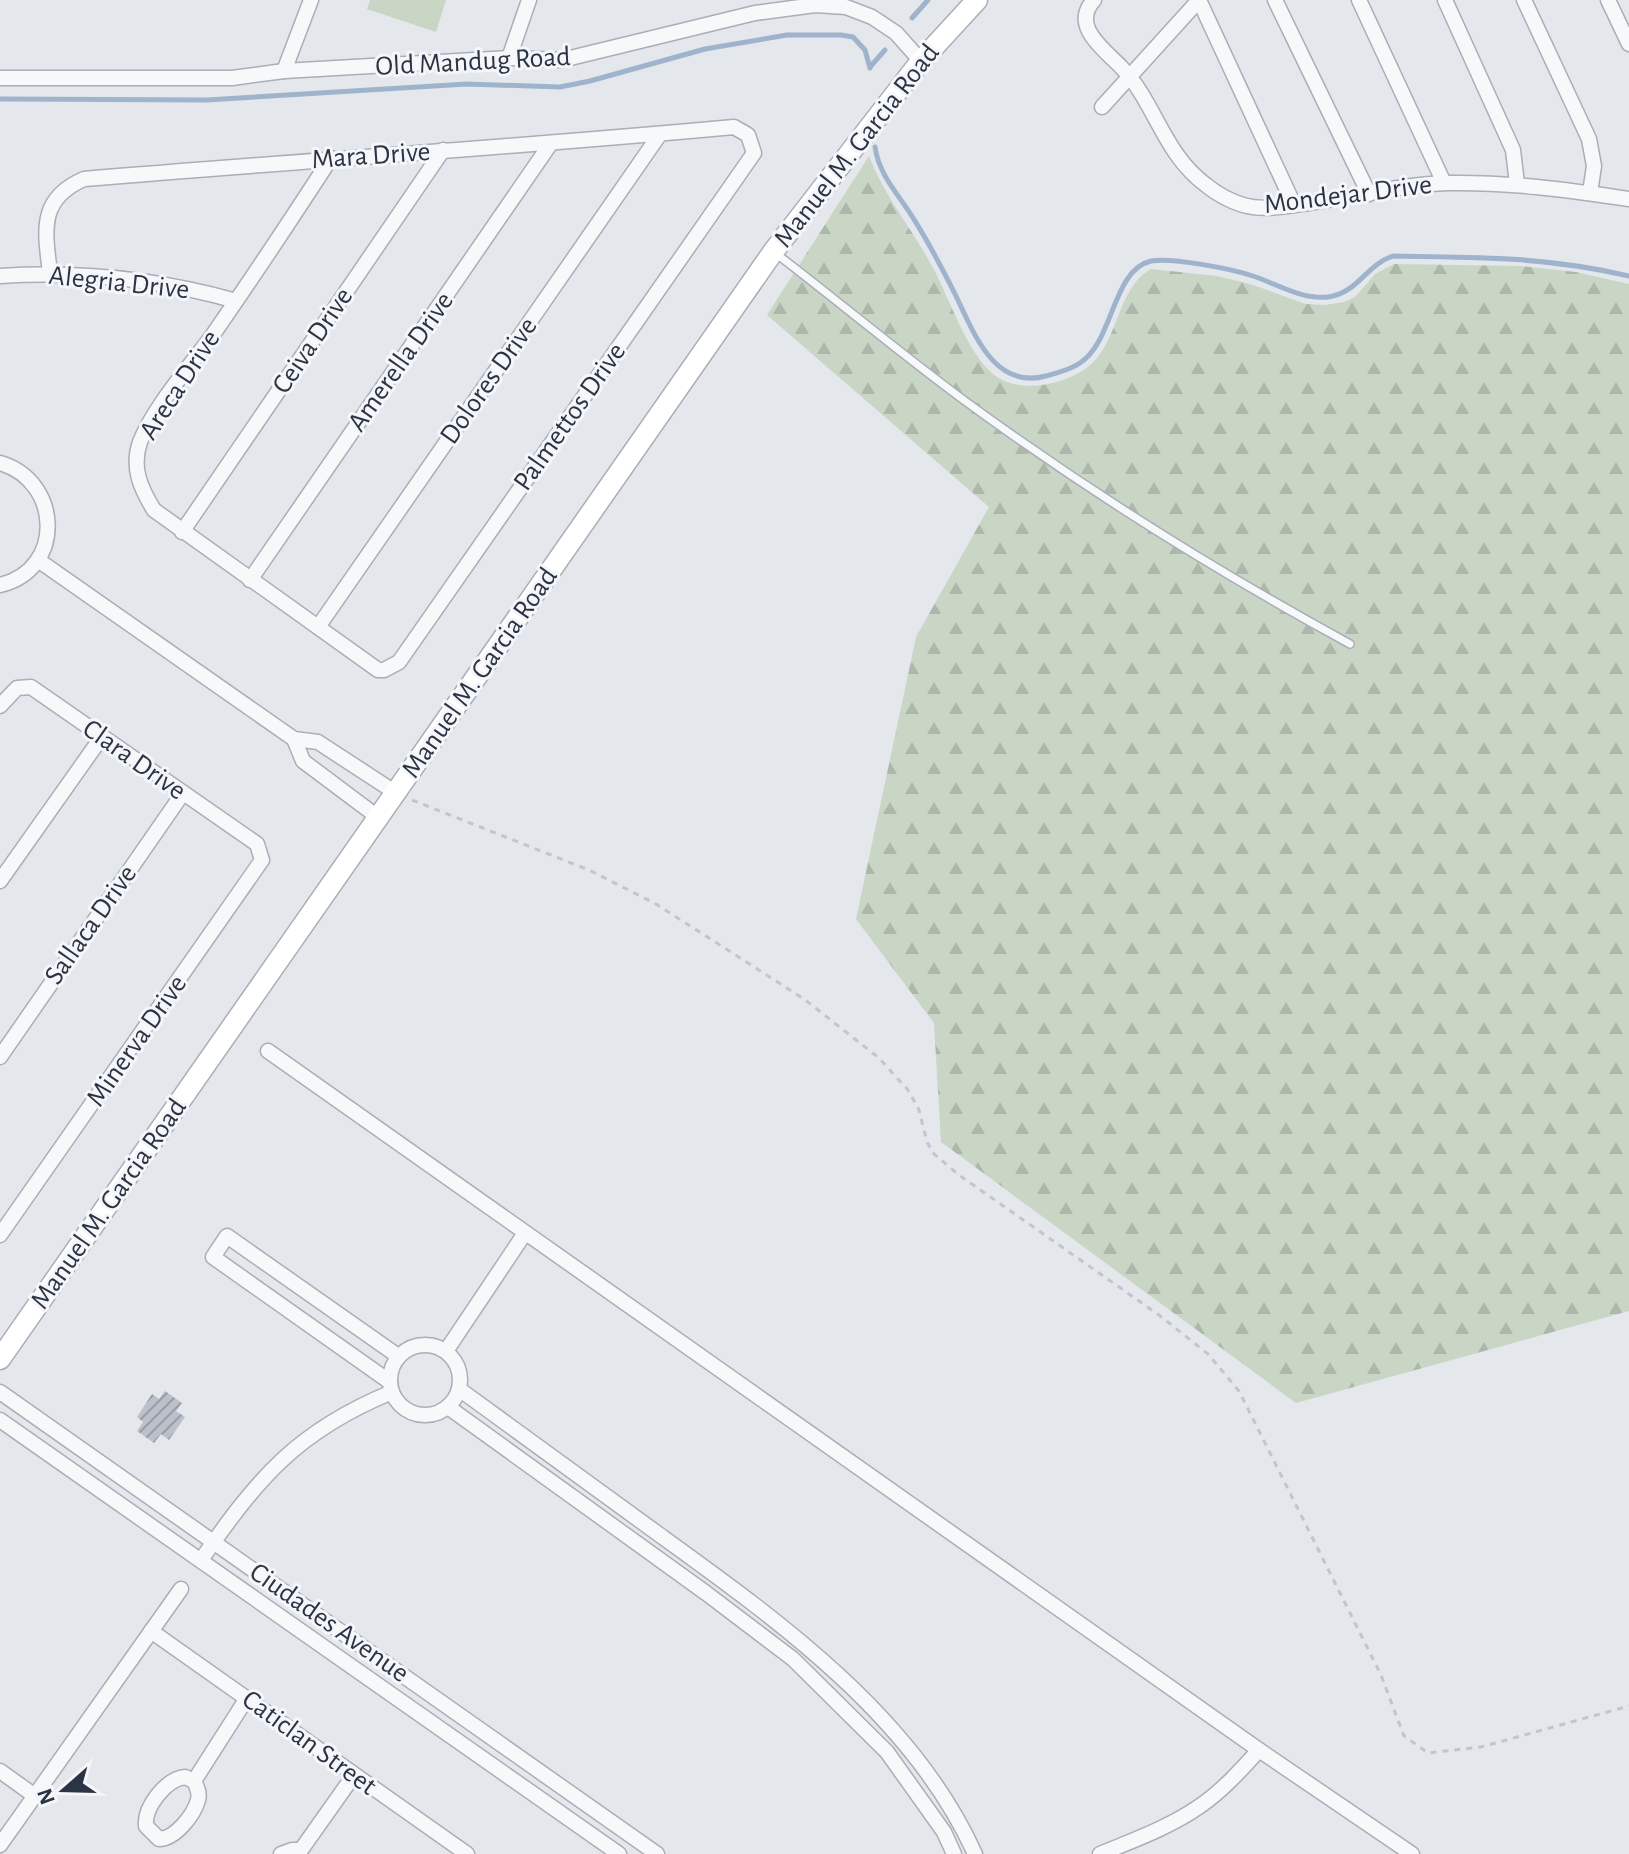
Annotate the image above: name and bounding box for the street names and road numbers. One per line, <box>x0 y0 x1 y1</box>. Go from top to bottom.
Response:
street label: Manuel M. Garcia Road <box>769 39 945 253</box>
street label: Old Mandug Road <box>375 43 571 81</box>
street label: Mara Drive <box>311 138 431 174</box>
street label: Mondejar Drive <box>1263 171 1433 219</box>
street label: Alegria Drive <box>47 262 191 304</box>
street label: Ceiva Drive <box>268 283 358 399</box>
street label: Amerella Drive <box>343 287 459 437</box>
street label: Dolores Drive <box>435 313 543 449</box>
street label: Areca Drive <box>134 325 226 445</box>
street label: Palmettos Drive <box>509 338 631 496</box>
street label: Manuel M. Garcia Road <box>397 563 563 783</box>
street label: Clara Drive <box>77 714 191 806</box>
street label: Sallaca Drive <box>40 860 142 990</box>
street label: Minerva Drive <box>82 970 192 1112</box>
street label: Manuel M. Garcia Road <box>26 1094 192 1314</box>
street label: Ciudades Avenue <box>244 1558 414 1688</box>
street label: Caticlan Street <box>237 1685 381 1801</box>

